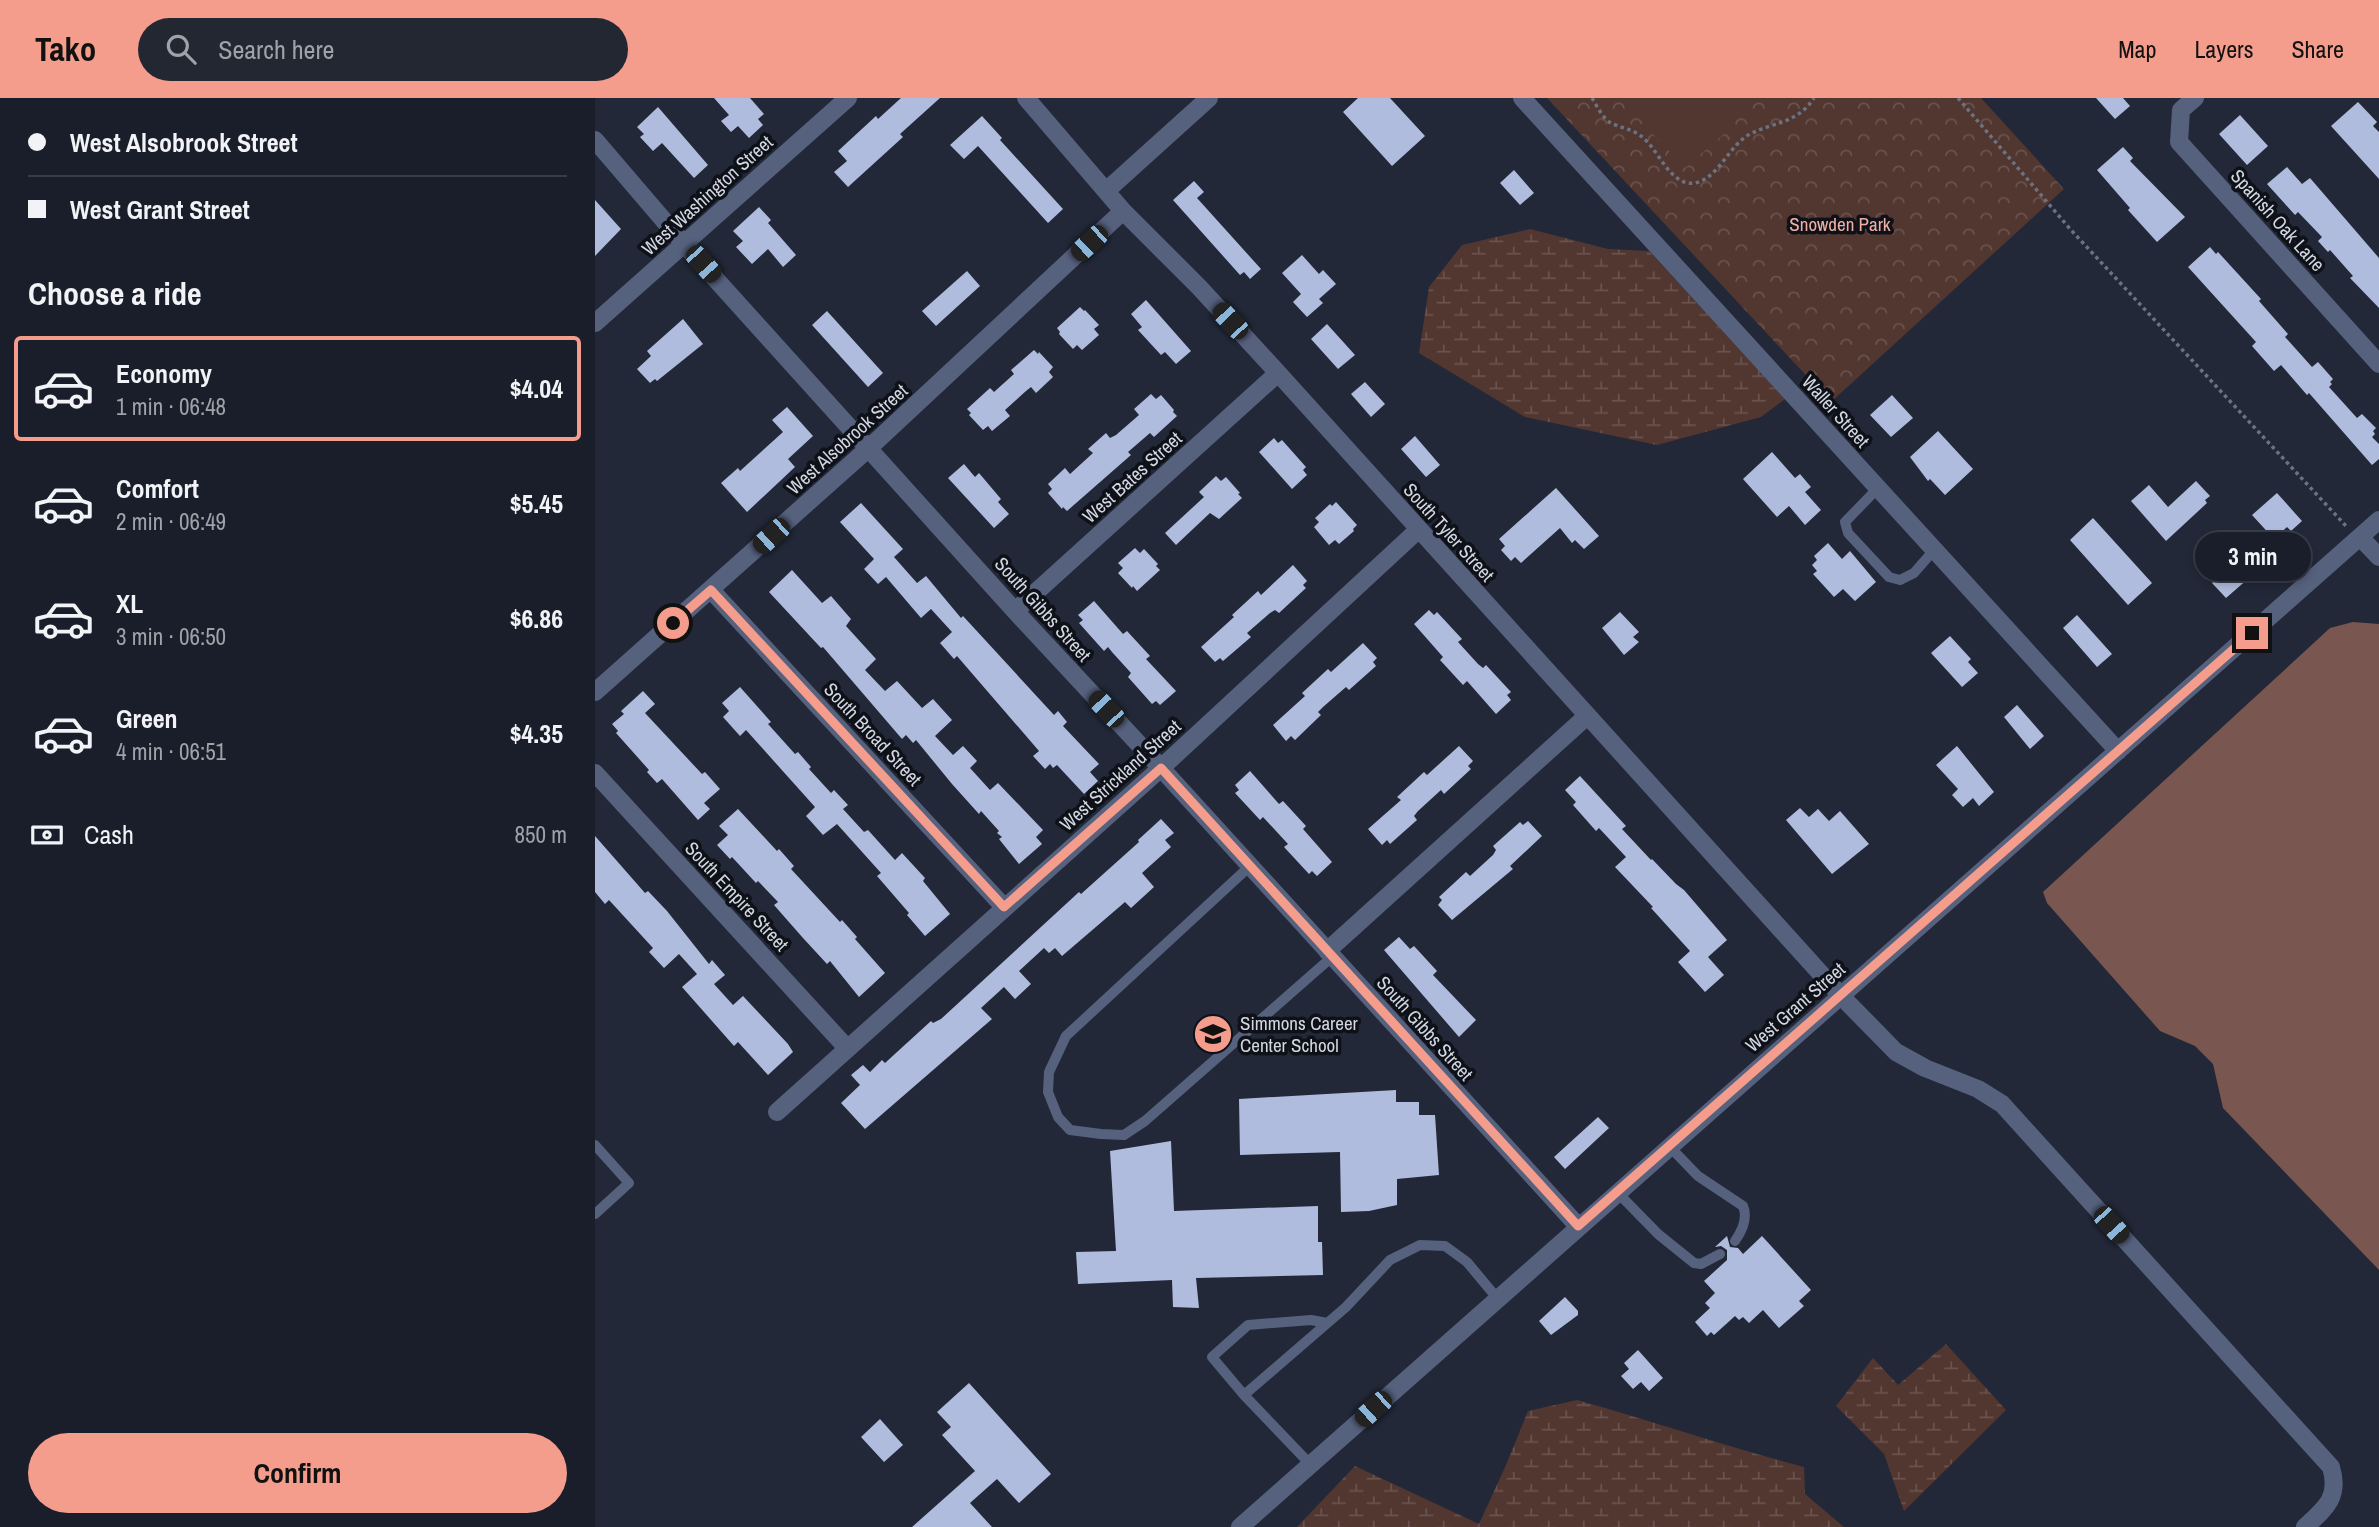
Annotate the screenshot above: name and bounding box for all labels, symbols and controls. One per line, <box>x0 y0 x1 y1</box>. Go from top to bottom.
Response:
search box <box>138 18 628 81</box>
text: Tako <box>35 27 96 71</box>
icon: search <box>162 30 200 68</box>
text: Search here <box>218 32 334 67</box>
text: Map <box>2118 33 2156 65</box>
text: Layers <box>2194 33 2253 65</box>
text: Share <box>2291 33 2344 65</box>
text: West Alsobrook Street <box>70 125 298 160</box>
street label: West Washington Street <box>636 129 779 261</box>
street label: Spanish Oak Lane <box>2225 163 2331 277</box>
text: West Grant Street <box>70 192 250 227</box>
park label: Snowden Park <box>1789 211 1891 237</box>
car <box>1067 221 1112 265</box>
car <box>682 241 725 287</box>
text: Choose a ride <box>28 272 202 315</box>
car <box>1208 298 1253 344</box>
text: Economy <box>116 356 212 391</box>
icon: car <box>32 357 95 420</box>
street label: Waller Street <box>1796 369 1876 453</box>
text: $4.04 <box>510 371 563 406</box>
street label: West Alsobrook Street <box>781 377 913 500</box>
text: 1 min · 06:48 <box>116 391 226 422</box>
street label: West Bates Street <box>1077 425 1188 529</box>
text: Comfort <box>116 471 199 506</box>
icon: car <box>32 472 95 535</box>
street label: South Tyler Street <box>1398 477 1501 587</box>
text: $5.45 <box>510 486 563 521</box>
text: 2 min · 06:49 <box>116 506 226 537</box>
car <box>749 514 794 558</box>
callout: 3 min <box>2194 532 2310 580</box>
text: 3 min <box>2228 541 2278 572</box>
street label: South Gibbs Street <box>989 551 1097 667</box>
text: XL <box>116 586 143 621</box>
icon: car <box>32 587 95 650</box>
text: $6.86 <box>510 601 563 636</box>
route start <box>657 607 689 639</box>
route end <box>2236 617 2268 649</box>
text: 3 min · 06:50 <box>116 621 226 652</box>
street label: South Broad Street <box>818 677 928 792</box>
car <box>1084 686 1129 732</box>
text: Green <box>116 701 178 736</box>
icon: car <box>32 702 95 765</box>
street label: West Strickland Street <box>1054 713 1187 836</box>
text: $4.35 <box>510 716 563 751</box>
text: 4 min · 06:51 <box>116 736 226 767</box>
icon: cash <box>28 816 66 854</box>
text: Cash <box>84 817 134 852</box>
text: 850 m <box>515 819 567 850</box>
street label: South Empire Street <box>679 836 795 957</box>
street label: West Grant Street <box>1740 956 1851 1058</box>
street label: South Gibbs Street <box>1371 970 1479 1086</box>
place label: Simmons Career Center School <box>1240 1010 1359 1058</box>
school or university icon: Simmons Career Center School <box>1192 1013 1234 1055</box>
car <box>2090 1202 2133 1248</box>
car <box>1351 1387 1396 1431</box>
button: Confirm <box>28 1433 567 1513</box>

